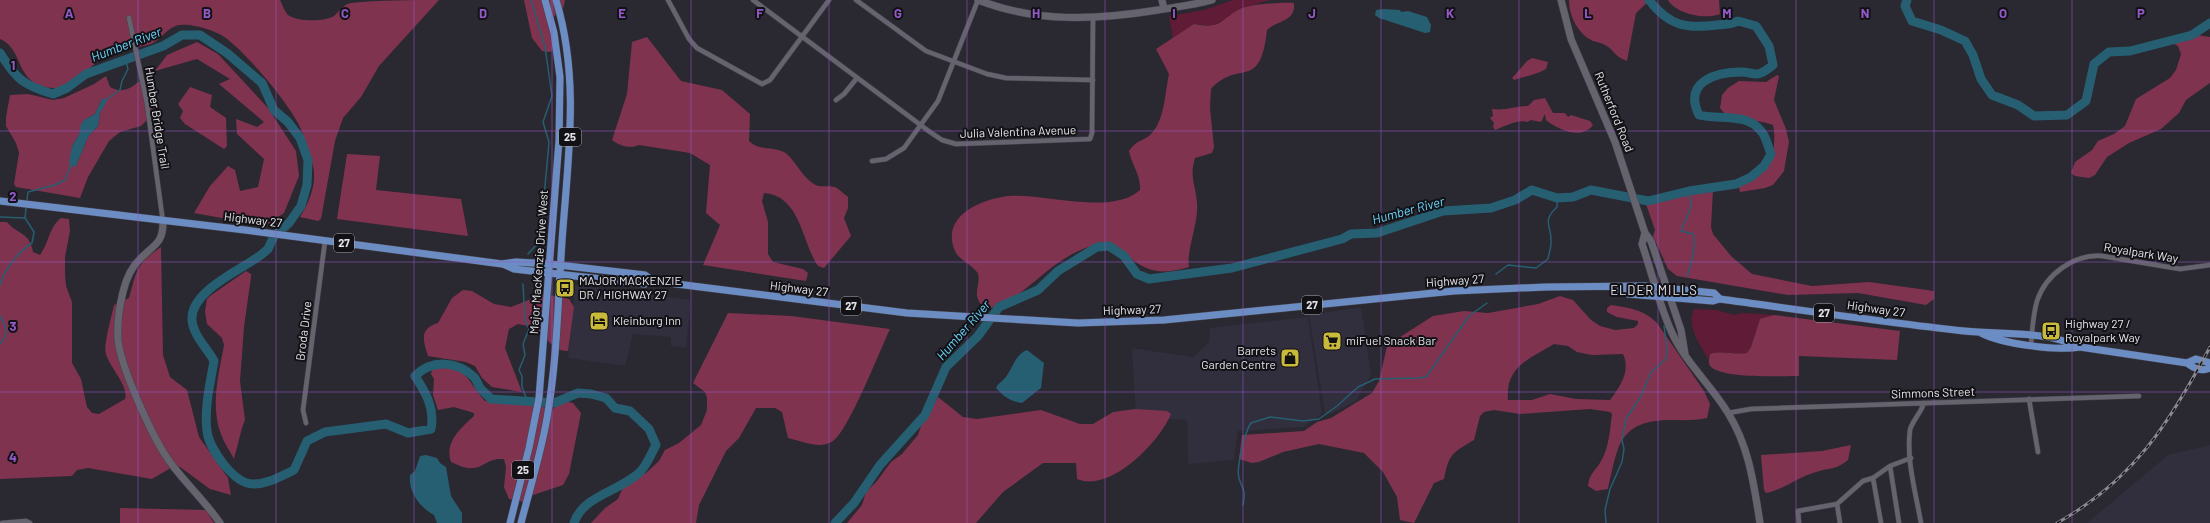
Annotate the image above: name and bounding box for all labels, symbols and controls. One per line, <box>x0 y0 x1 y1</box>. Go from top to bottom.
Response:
text: A <box>65 5 74 21</box>
text: B <box>203 5 211 21</box>
text: C <box>341 5 349 21</box>
text: D <box>479 5 487 21</box>
text: E <box>618 5 626 21</box>
text: F <box>756 5 764 21</box>
text: G <box>894 5 902 21</box>
text: H <box>1032 5 1040 21</box>
text: I <box>1172 5 1176 21</box>
text: J <box>1308 5 1316 21</box>
text: K <box>1446 5 1454 21</box>
text: L <box>1584 5 1592 21</box>
text: M <box>1722 5 1732 21</box>
text: N <box>1861 5 1869 21</box>
text: O <box>1999 5 2007 21</box>
text: P <box>2137 5 2145 21</box>
water label: Humber River <box>89 23 164 65</box>
text: 1 <box>11 57 15 73</box>
street label: Humber Bridge Trail <box>143 66 173 170</box>
street label: Rutherford Road <box>1592 69 1637 154</box>
street label: Julia Valentina Avenue <box>959 122 1076 140</box>
road number: 25 <box>559 128 581 146</box>
text: 2 <box>9 188 17 204</box>
street label: Major MacKenzie Drive West <box>526 189 550 335</box>
water label: Humber River <box>1370 193 1446 227</box>
street label: Highway 27 <box>223 209 283 230</box>
road number: 27 <box>334 234 354 252</box>
street label: Royalpark Way <box>2103 239 2180 265</box>
street label: Highway 27 <box>1425 271 1485 289</box>
place label: MAJOR MACKENZIE DR / HIGHWAY 27 <box>579 273 682 301</box>
bus stop icon: MAJOR MACKENZIE DR / HIGHWAY 27 <box>554 277 576 299</box>
street label: Highway 27 <box>769 278 829 299</box>
district label: ELDER MILLS <box>1610 282 1698 298</box>
water label: Humber River <box>933 296 994 363</box>
road number: 27 <box>1302 296 1322 314</box>
road number: 27 <box>841 297 861 315</box>
street label: Highway 27 <box>1846 297 1906 319</box>
street label: Broda Drive <box>292 300 314 362</box>
street label: Highway 27 <box>1103 301 1162 317</box>
road number: 27 <box>1814 304 1834 322</box>
hotel icon: Kleinburg Inn <box>588 310 610 332</box>
place label: Kleinburg Inn <box>613 313 681 327</box>
place label: Highway 27 / Royalpark Way <box>2065 316 2140 344</box>
text: 3 <box>9 318 17 334</box>
bus stop icon: Highway 27 / Royalpark Way <box>2040 320 2062 342</box>
supermarket icon: miFuel Snack Bar <box>1321 330 1343 352</box>
place label: miFuel Snack Bar <box>1346 333 1436 347</box>
place label: Barrets Garden Centre <box>1201 343 1276 371</box>
shop icon: Barrets Garden Centre <box>1279 347 1301 369</box>
street label: Simmons Street <box>1891 384 1975 400</box>
text: 4 <box>9 449 17 465</box>
road number: 25 <box>512 461 534 479</box>

